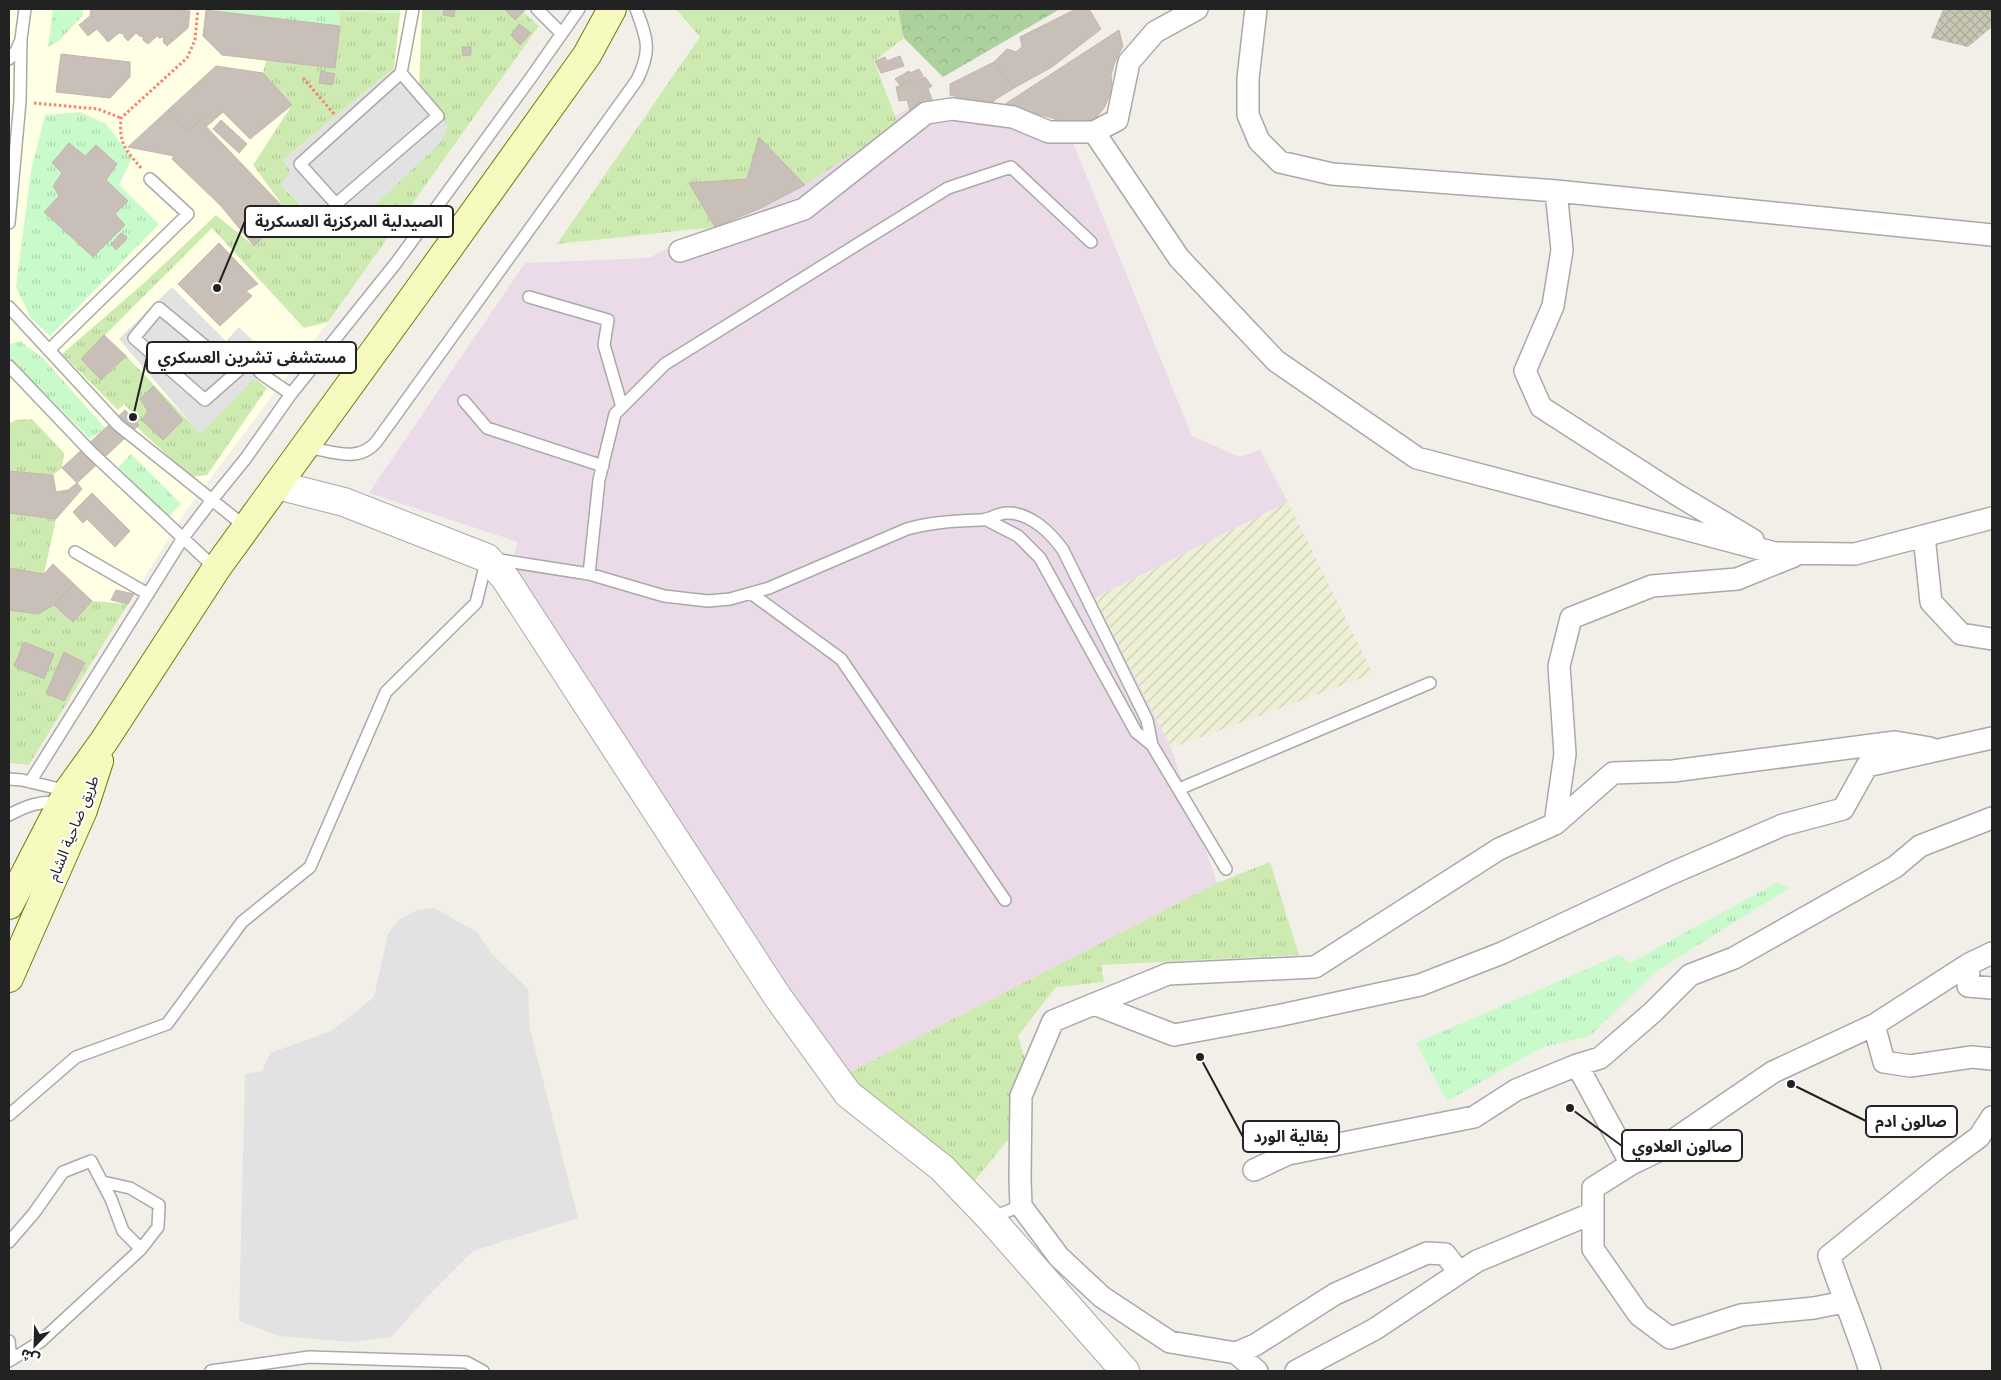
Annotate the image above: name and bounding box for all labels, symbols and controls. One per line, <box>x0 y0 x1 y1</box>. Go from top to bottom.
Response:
callout: الصيدلية المركزية العسكرية <box>245 206 453 237</box>
text: الصيدلية المركزية العسكرية <box>255 213 443 231</box>
callout: مستشفى تشرين العسكري <box>147 342 356 373</box>
text: مستشفى تشرين العسكري <box>158 349 346 371</box>
street label: طريق ضاحية الشام <box>44 773 105 884</box>
callout: صالون ادم <box>1866 1106 1957 1137</box>
text: صالون ادم <box>1875 1113 1947 1133</box>
callout: بقالية الورد <box>1243 1121 1339 1152</box>
text: بقالية الورد <box>1253 1128 1329 1146</box>
callout: صالون العلاوي <box>1622 1130 1742 1161</box>
text: صالون العلاوي <box>1632 1138 1732 1160</box>
north arrow <box>10 1320 60 1370</box>
text: ش <box>18 1346 42 1368</box>

